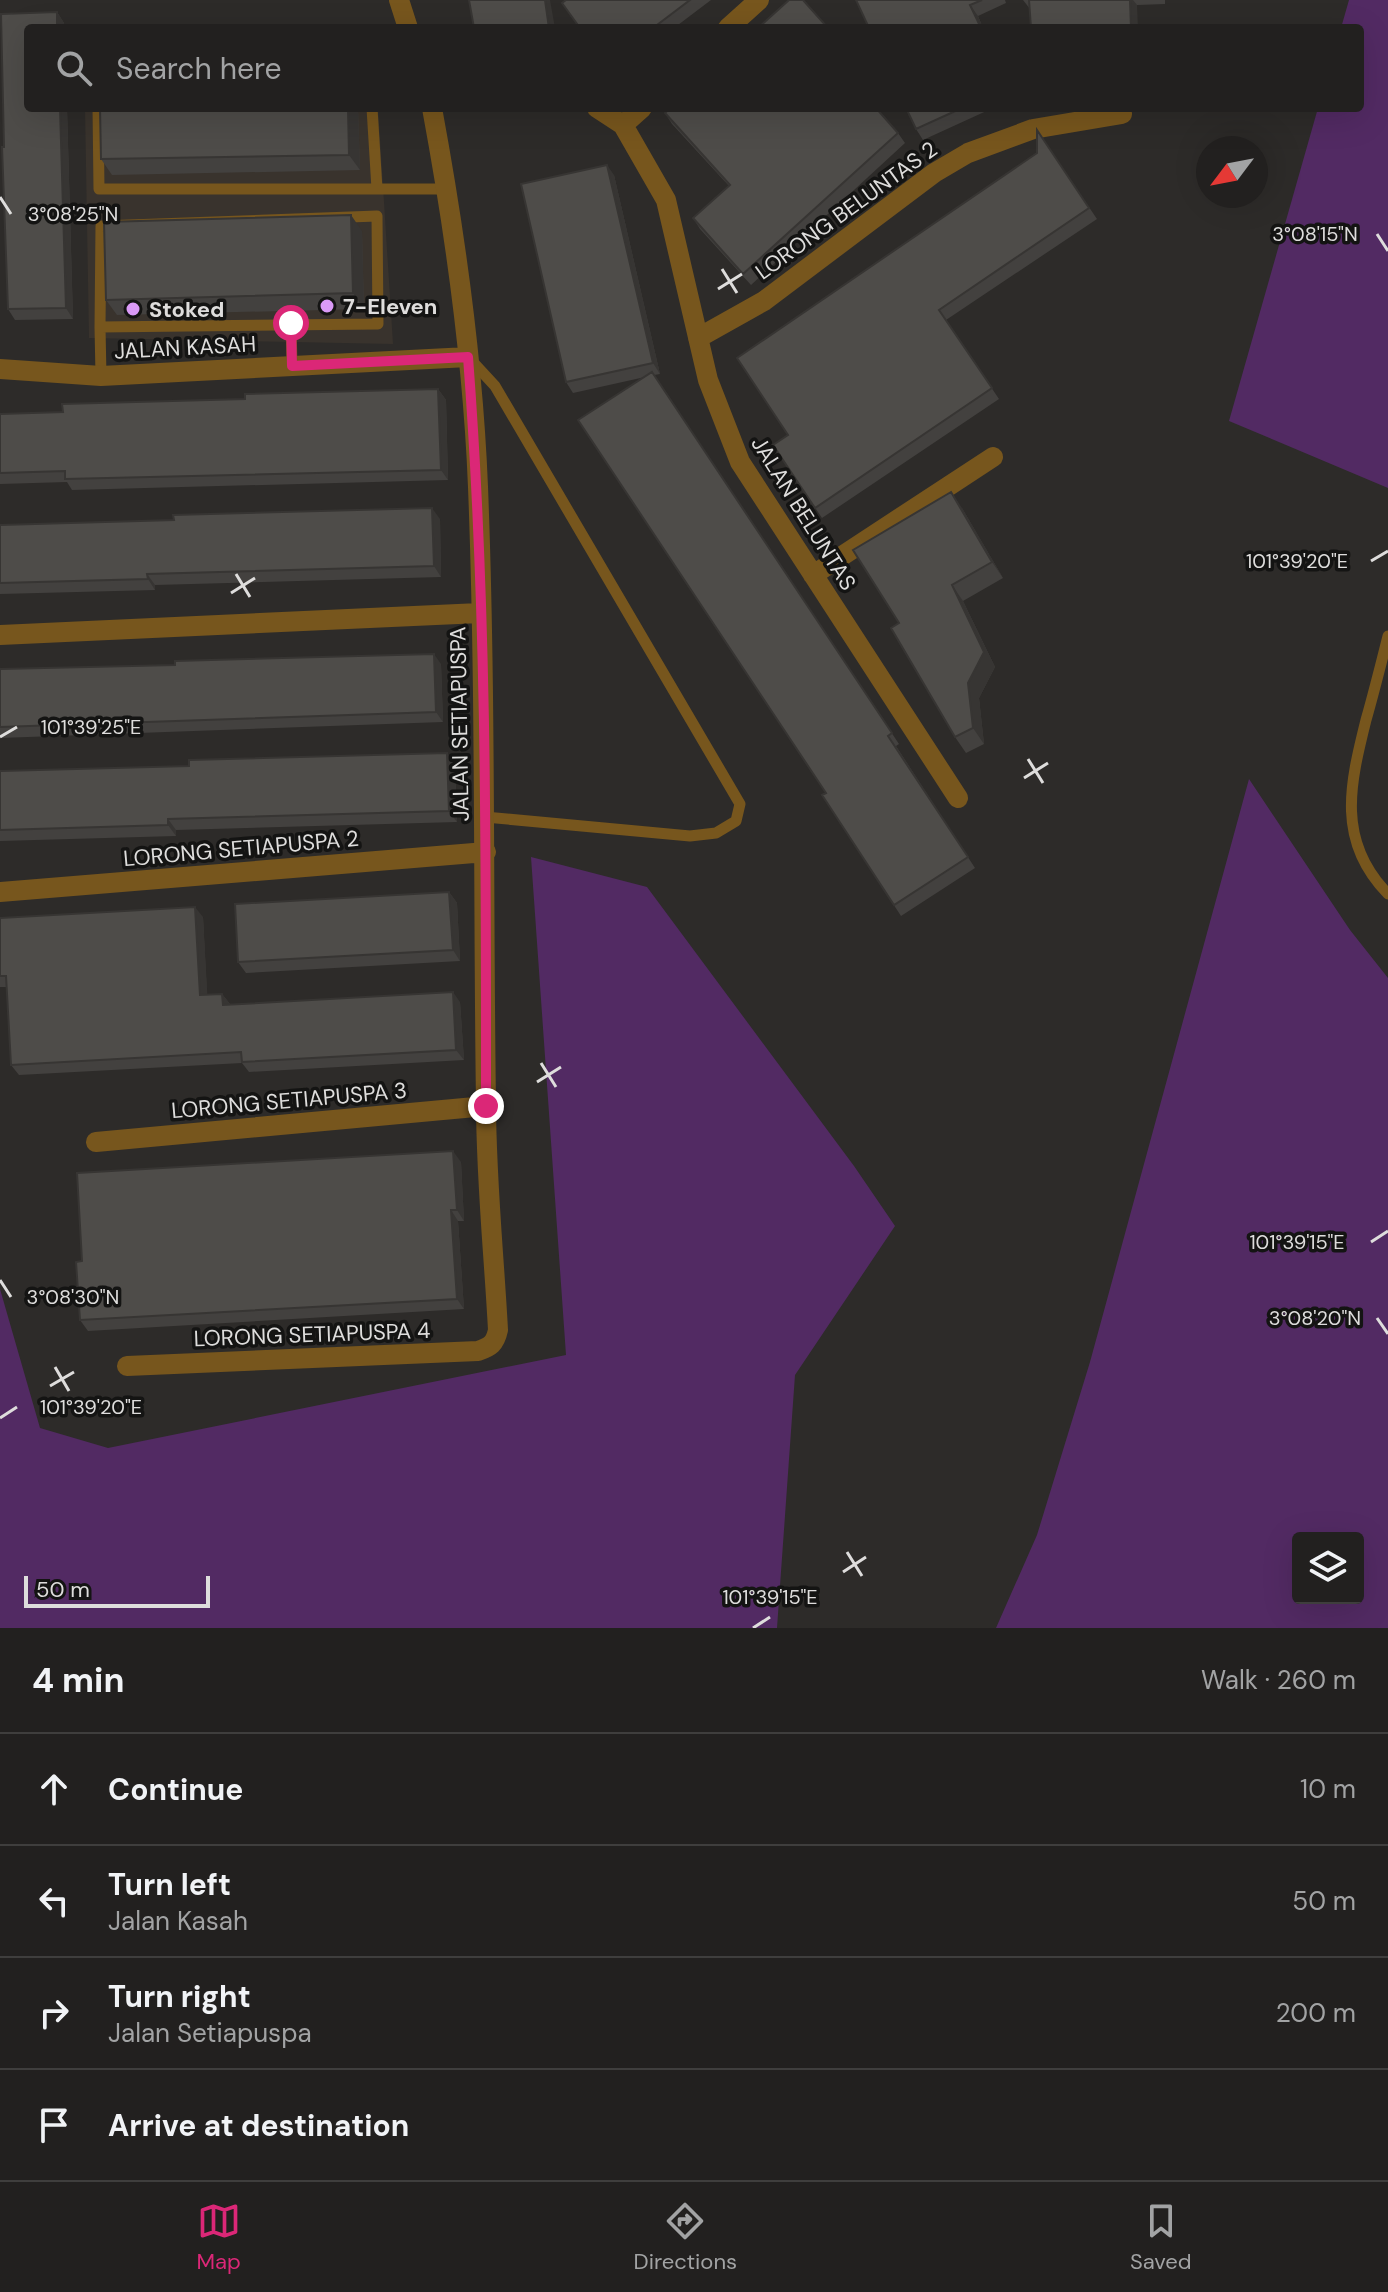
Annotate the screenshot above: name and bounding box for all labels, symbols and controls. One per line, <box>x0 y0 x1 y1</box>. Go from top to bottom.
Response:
search box <box>24 24 1364 112</box>
icon: search <box>52 46 96 90</box>
text: Search here <box>116 49 282 88</box>
street label: LORONG BELUNTAS 2 <box>750 135 943 286</box>
north arrow <box>1196 136 1268 208</box>
text: 3°08'25"N <box>28 201 118 227</box>
text: 3°08'15"N <box>1272 221 1358 247</box>
place label: 7-Eleven <box>343 292 437 321</box>
place label: Stoked <box>149 295 224 324</box>
marker: 7-Eleven <box>318 297 336 315</box>
marker: Stoked <box>124 300 142 318</box>
route start <box>273 305 309 341</box>
street label: JALAN KASAH <box>113 329 257 366</box>
street label: JALAN BELUNTAS <box>745 431 863 596</box>
text: 101°39'20"E <box>1246 548 1348 574</box>
street label: JALAN SETIAPUSPA <box>443 626 476 822</box>
text: 101°39'25"E <box>41 714 141 740</box>
street label: LORONG SETIAPUSPA 2 <box>122 824 360 873</box>
street label: LORONG SETIAPUSPA 3 <box>170 1076 408 1125</box>
route end <box>468 1088 504 1124</box>
text: 101°39'15"E <box>1249 1229 1345 1255</box>
text: 3°08'30"N <box>27 1284 119 1310</box>
text: 3°08'20"N <box>1269 1305 1361 1331</box>
street label: LORONG SETIAPUSPA 4 <box>193 1316 431 1353</box>
text: 101°39'20"E <box>40 1394 142 1420</box>
map controls <box>1292 1532 1364 1604</box>
button: layers <box>1292 1532 1364 1604</box>
scale bar <box>24 1572 210 1608</box>
text: 50 m <box>36 1575 90 1604</box>
text: 101°39'15"E <box>722 1584 818 1610</box>
text: 4 min <box>32 1658 124 1703</box>
text: Walk · 260 m <box>1201 1663 1356 1697</box>
icon: ahead <box>32 1767 76 1811</box>
text: Continue <box>108 1770 243 1809</box>
text: 10 m <box>1300 1772 1356 1806</box>
text: Turn left <box>108 1865 231 1904</box>
icon: left <box>32 1879 76 1923</box>
text: 50 m <box>1292 1884 1356 1918</box>
text: Jalan Kasah <box>108 1904 248 1938</box>
text: Turn right <box>108 1977 251 2016</box>
icon: right <box>32 1991 76 2035</box>
text: 200 m <box>1276 1996 1356 2030</box>
text: Jalan Setiapuspa <box>108 2016 312 2050</box>
icon: arrive <box>32 2103 76 2147</box>
text: Arrive at destination <box>108 2106 409 2145</box>
tab: Map <box>196 2199 241 2276</box>
tab: Directions <box>634 2199 737 2276</box>
tab: Saved <box>1130 2199 1192 2276</box>

